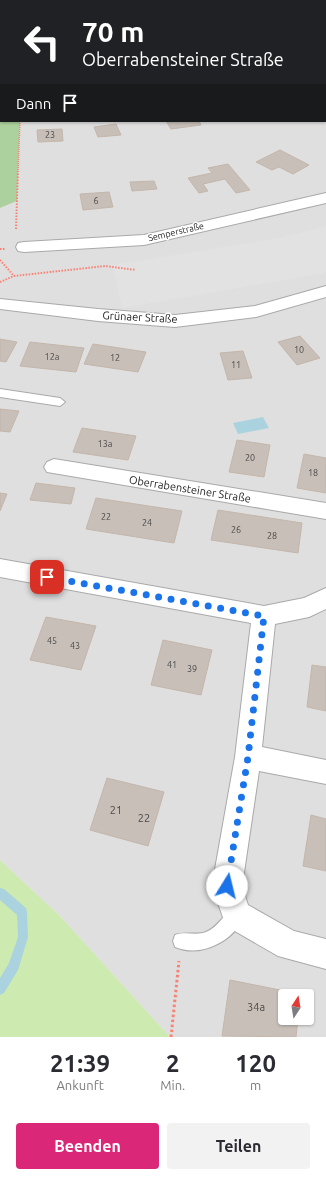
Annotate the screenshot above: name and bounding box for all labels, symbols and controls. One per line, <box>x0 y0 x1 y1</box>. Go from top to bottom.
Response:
icon: left <box>16 16 68 68</box>
text: 70 m <box>82 16 144 47</box>
text: Oberrabensteiner Straße <box>82 49 284 69</box>
icon: arrive <box>59 92 81 114</box>
text: Dann <box>16 95 51 112</box>
house number: 23 <box>45 130 55 140</box>
house number: 6 <box>93 196 99 206</box>
street label: Semperstraße <box>147 221 205 243</box>
street label: Grünaer Straße <box>102 309 178 325</box>
house number: 10 <box>294 345 304 355</box>
house number: 12a <box>45 352 59 362</box>
house number: 12 <box>110 353 120 363</box>
house number: 11 <box>231 360 241 370</box>
house number: 13a <box>98 439 112 449</box>
house number: 20 <box>245 453 255 463</box>
house number: 18 <box>308 468 318 478</box>
street label: Oberrabensteiner Straße <box>128 473 252 505</box>
house number: 22 <box>101 512 111 522</box>
house number: 24 <box>142 518 152 528</box>
house number: 26 <box>231 525 241 535</box>
house number: 28 <box>267 531 277 541</box>
pin <box>30 560 64 594</box>
icon: arrive <box>36 566 58 588</box>
house number: 45 <box>47 636 57 646</box>
house number: 43 <box>70 641 80 651</box>
house number: 41 <box>167 660 177 670</box>
house number: 39 <box>187 664 197 674</box>
house number: 21 <box>110 804 122 816</box>
house number: 22 <box>138 812 150 824</box>
position arrow <box>206 865 248 907</box>
north arrow <box>278 989 314 1025</box>
map controls <box>278 989 314 1025</box>
house number: 34a <box>247 1001 265 1013</box>
text: 21:39 <box>50 1050 110 1077</box>
text: 2 <box>166 1050 180 1077</box>
text: 120 <box>235 1050 276 1077</box>
text: Ankunft <box>56 1078 104 1092</box>
text: Min. <box>160 1078 185 1092</box>
text: m <box>250 1078 261 1092</box>
button: Beenden <box>16 1123 159 1169</box>
button: Teilen <box>167 1123 310 1169</box>

